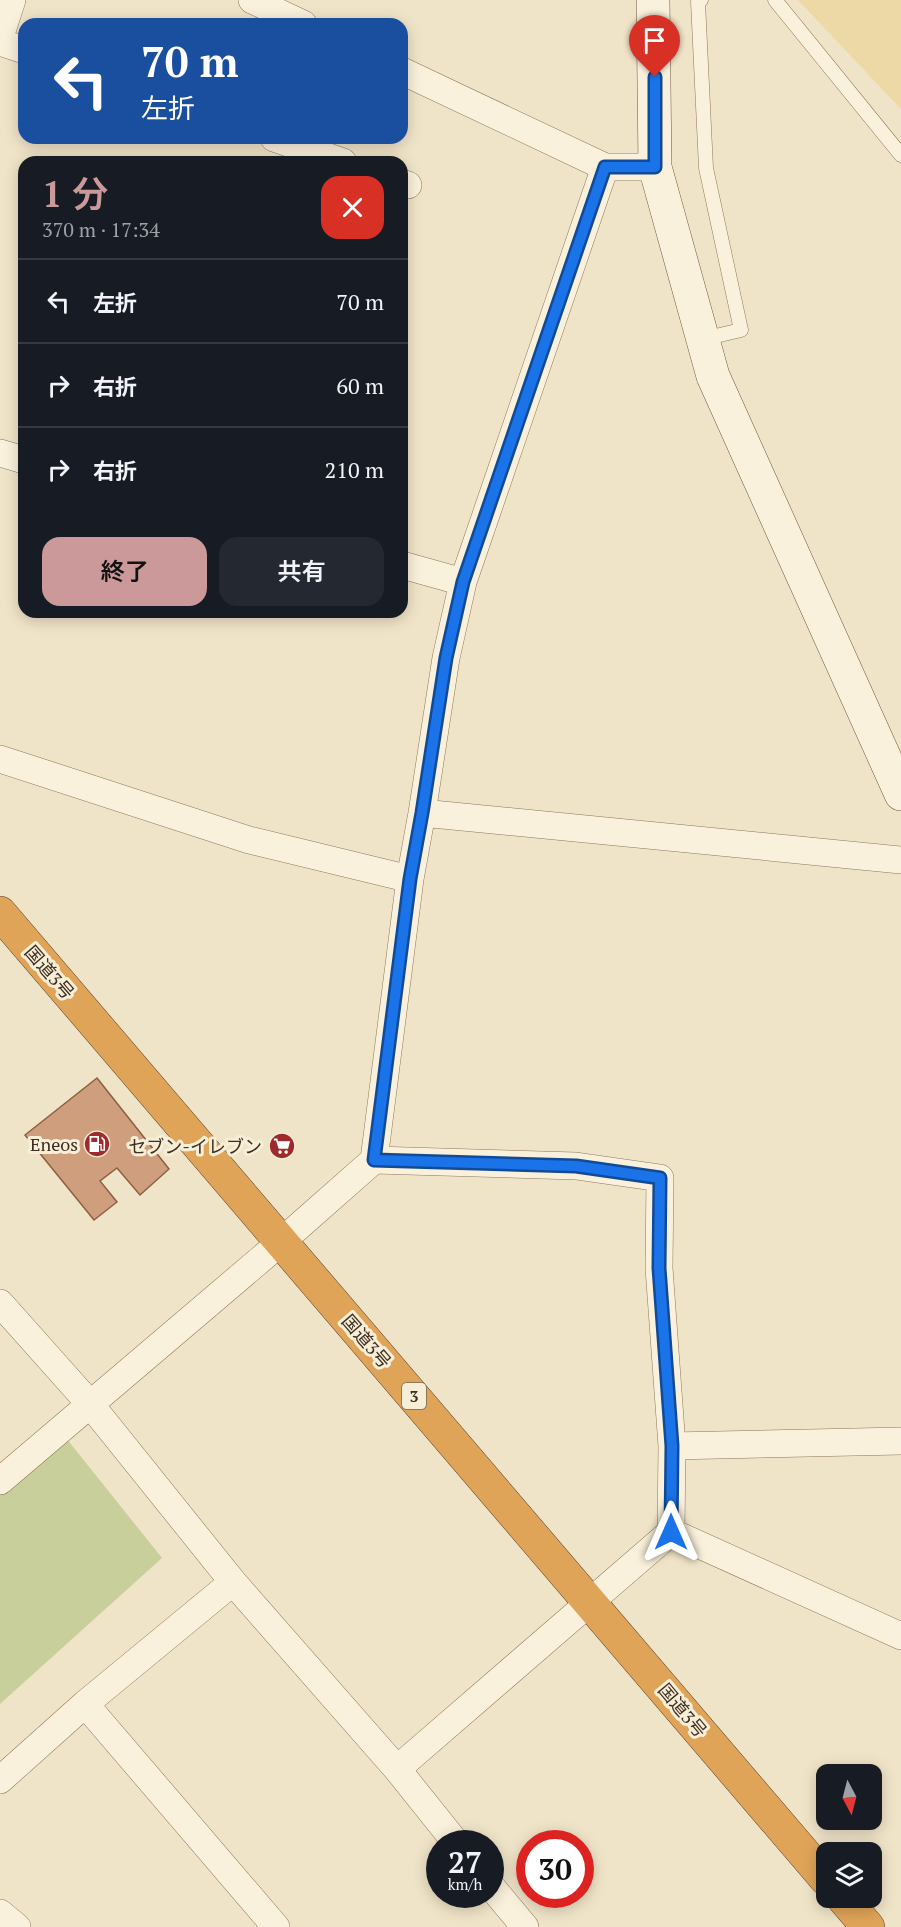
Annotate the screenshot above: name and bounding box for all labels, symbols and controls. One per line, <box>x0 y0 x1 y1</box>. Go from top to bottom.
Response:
pin <box>629 15 680 77</box>
icon: arrive <box>638 24 671 57</box>
text: 70 m <box>141 33 239 89</box>
icon: left <box>42 42 120 120</box>
text: 左折 <box>141 90 195 126</box>
text: 1 分 <box>42 170 108 217</box>
button: close <box>321 176 384 239</box>
text: 370 m · 17:34 <box>42 216 160 243</box>
icon: left <box>42 285 75 318</box>
text: 70 m <box>336 287 384 316</box>
text: 左折 <box>93 288 137 317</box>
icon: right <box>42 369 75 402</box>
text: 60 m <box>336 371 384 400</box>
text: 右折 <box>93 372 137 401</box>
icon: right <box>42 453 75 486</box>
text: 210 m <box>324 455 384 484</box>
text: 右折 <box>93 456 137 485</box>
button: 終了 <box>42 537 207 606</box>
button: 共有 <box>219 537 384 606</box>
street label: 国道3号 <box>20 940 80 1004</box>
fuel station icon: Eneos <box>82 1129 112 1159</box>
supermarket icon: セブン-イレブン <box>267 1131 297 1161</box>
place label: Eneos <box>30 1132 78 1156</box>
place label: セブン-イレブン <box>128 1134 262 1158</box>
street label: 国道3号 <box>337 1309 397 1373</box>
road number: 3 <box>402 1383 426 1409</box>
position arrow <box>639 1500 703 1564</box>
street label: 国道3号 <box>653 1678 713 1742</box>
north arrow <box>816 1764 882 1830</box>
map controls <box>816 1764 882 1908</box>
speed limit sign: 30 <box>516 1830 594 1908</box>
text: 27 <box>448 1842 482 1882</box>
button: layers <box>816 1842 882 1908</box>
text: km/h <box>448 1874 482 1894</box>

